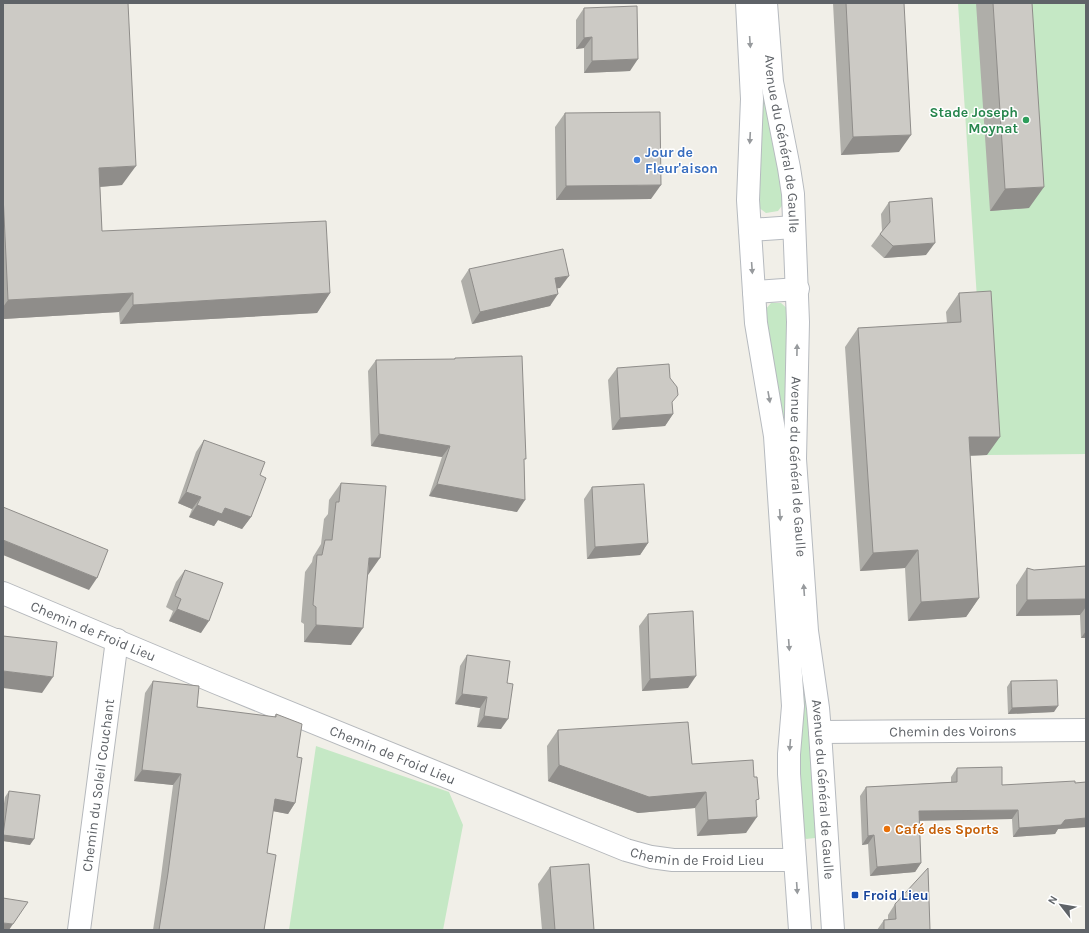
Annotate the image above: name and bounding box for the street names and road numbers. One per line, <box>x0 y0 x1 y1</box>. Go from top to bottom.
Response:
street label: Avenue du Général de Gaulle <box>761 54 803 233</box>
street label: Avenue du Général de Gaulle <box>786 376 810 557</box>
street label: Chemin de Froid Lieu <box>28 597 159 665</box>
street label: Chemin du Soleil Couchant <box>78 698 118 873</box>
street label: Avenue du Général de Gaulle <box>808 698 838 880</box>
street label: Chemin de Froid Lieu <box>327 721 458 788</box>
street label: Chemin des Voirons <box>889 722 1017 740</box>
street label: Chemin de Froid Lieu <box>628 843 764 869</box>

